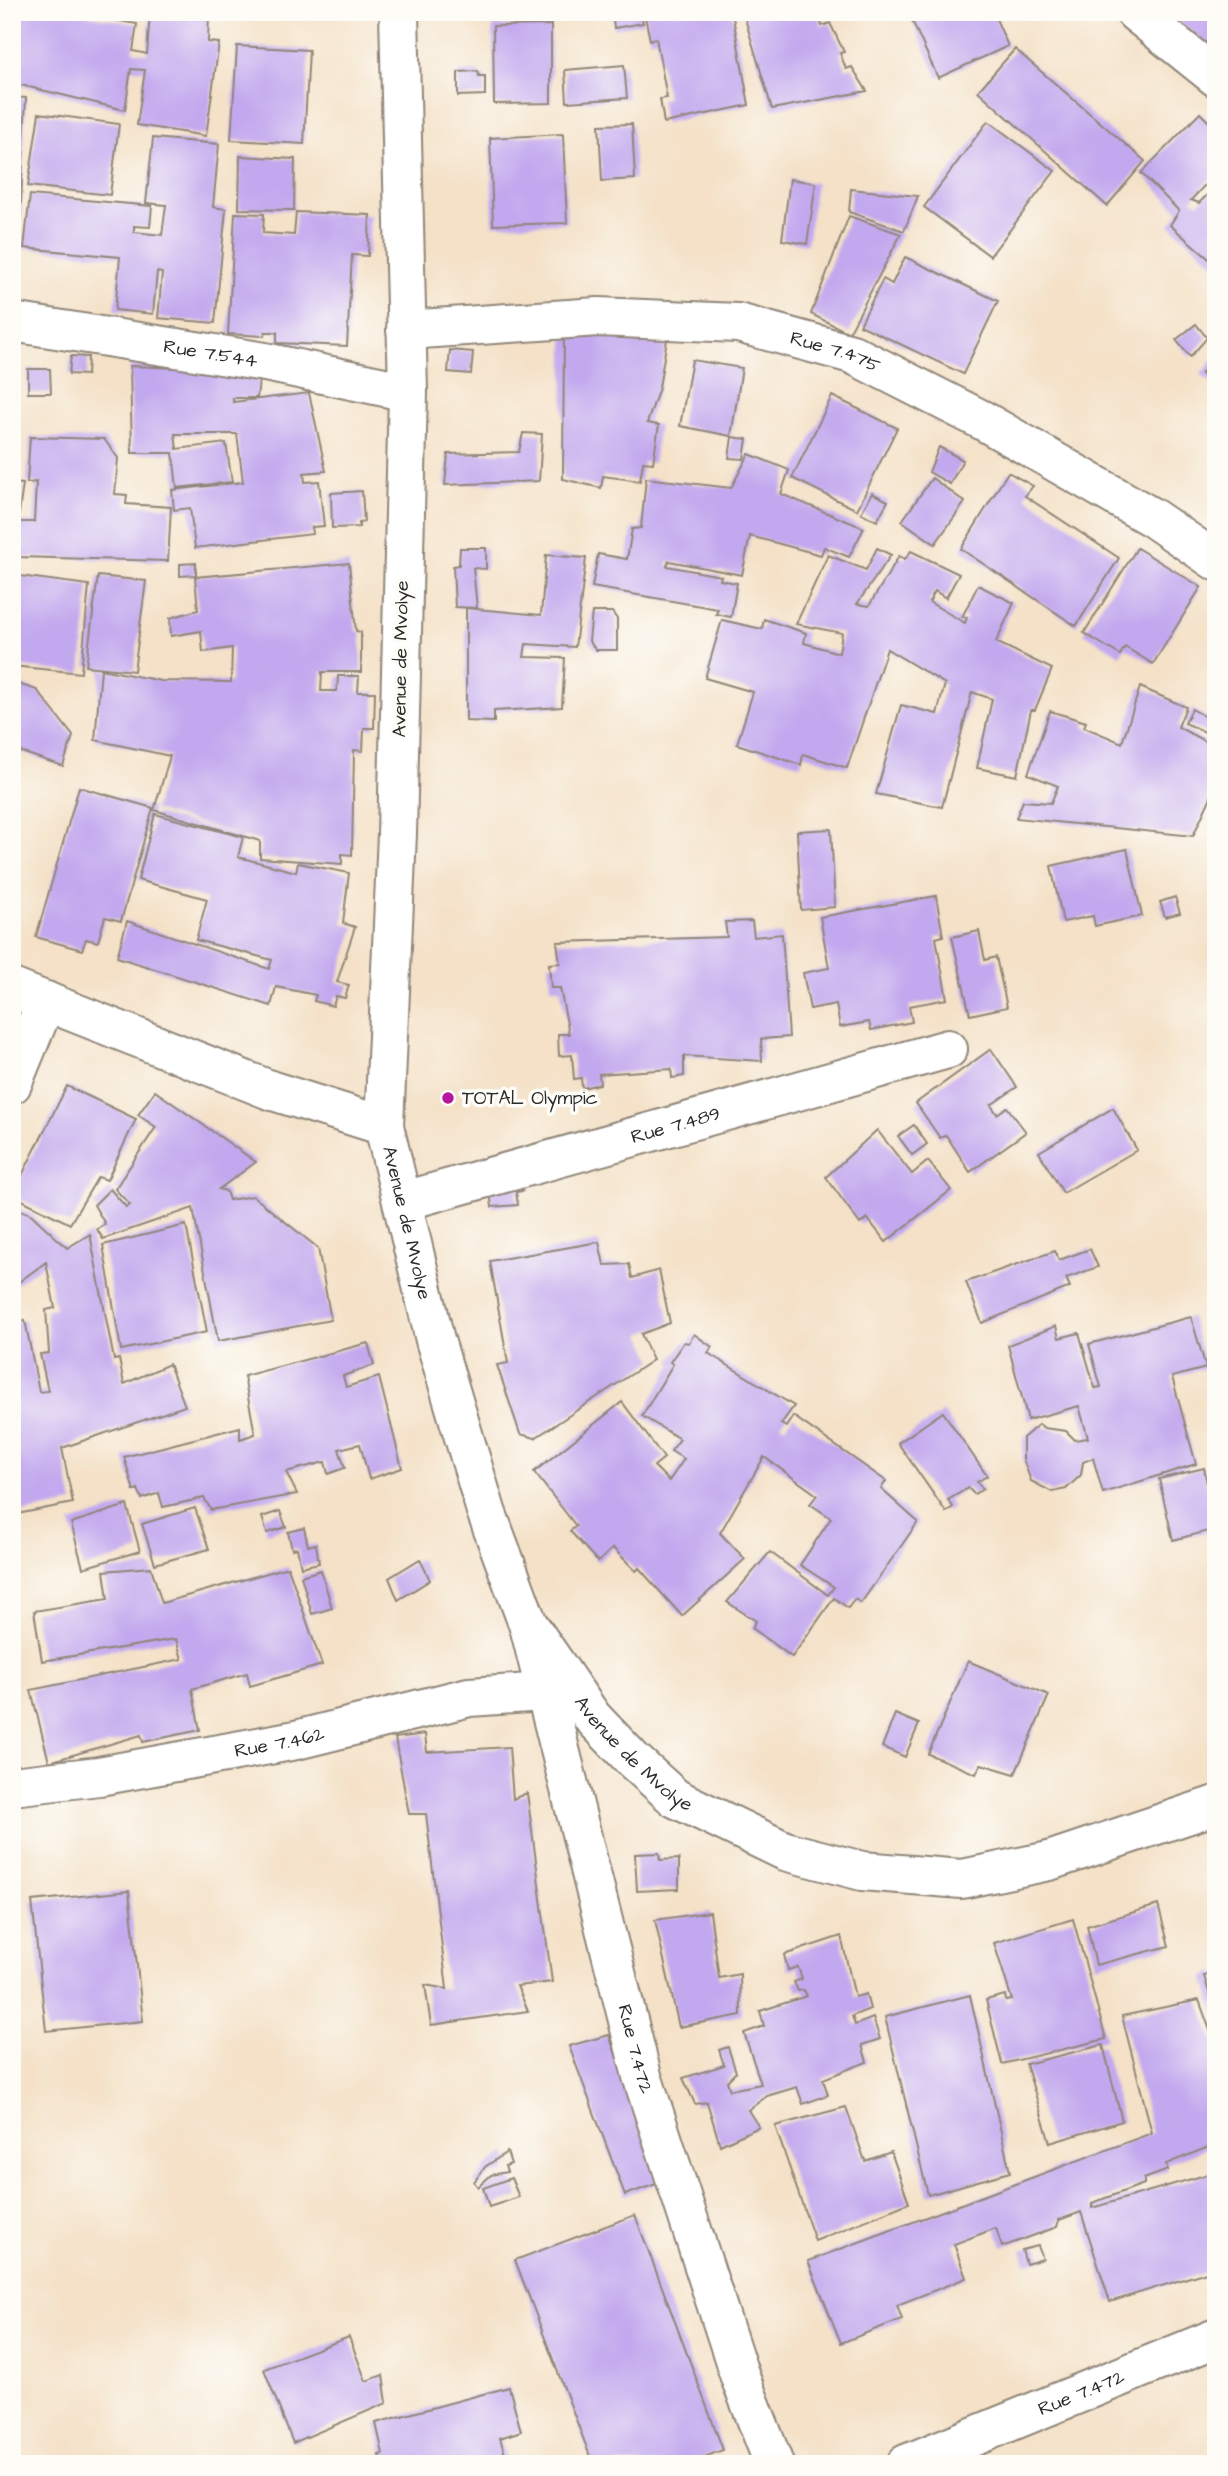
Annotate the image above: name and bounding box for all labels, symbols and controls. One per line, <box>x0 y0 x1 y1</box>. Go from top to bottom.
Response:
street label: Rue 7.475 <box>787 324 885 380</box>
street label: Rue 7.544 <box>162 333 260 374</box>
street label: Avenue de Mvolye <box>386 580 417 738</box>
place label: TOTAL Olympic <box>462 1085 598 1113</box>
marker: TOTAL Olympic <box>440 1090 456 1106</box>
street label: Rue 7.489 <box>628 1100 723 1150</box>
street label: Avenue de Mvolye <box>376 1143 438 1302</box>
street label: Avenue de Mvolye <box>568 1690 697 1818</box>
street label: Rue 7.462 <box>232 1720 327 1765</box>
street label: Rue 7.472 <box>611 2001 660 2097</box>
street label: Rue 7.472 <box>1034 2363 1128 2422</box>

